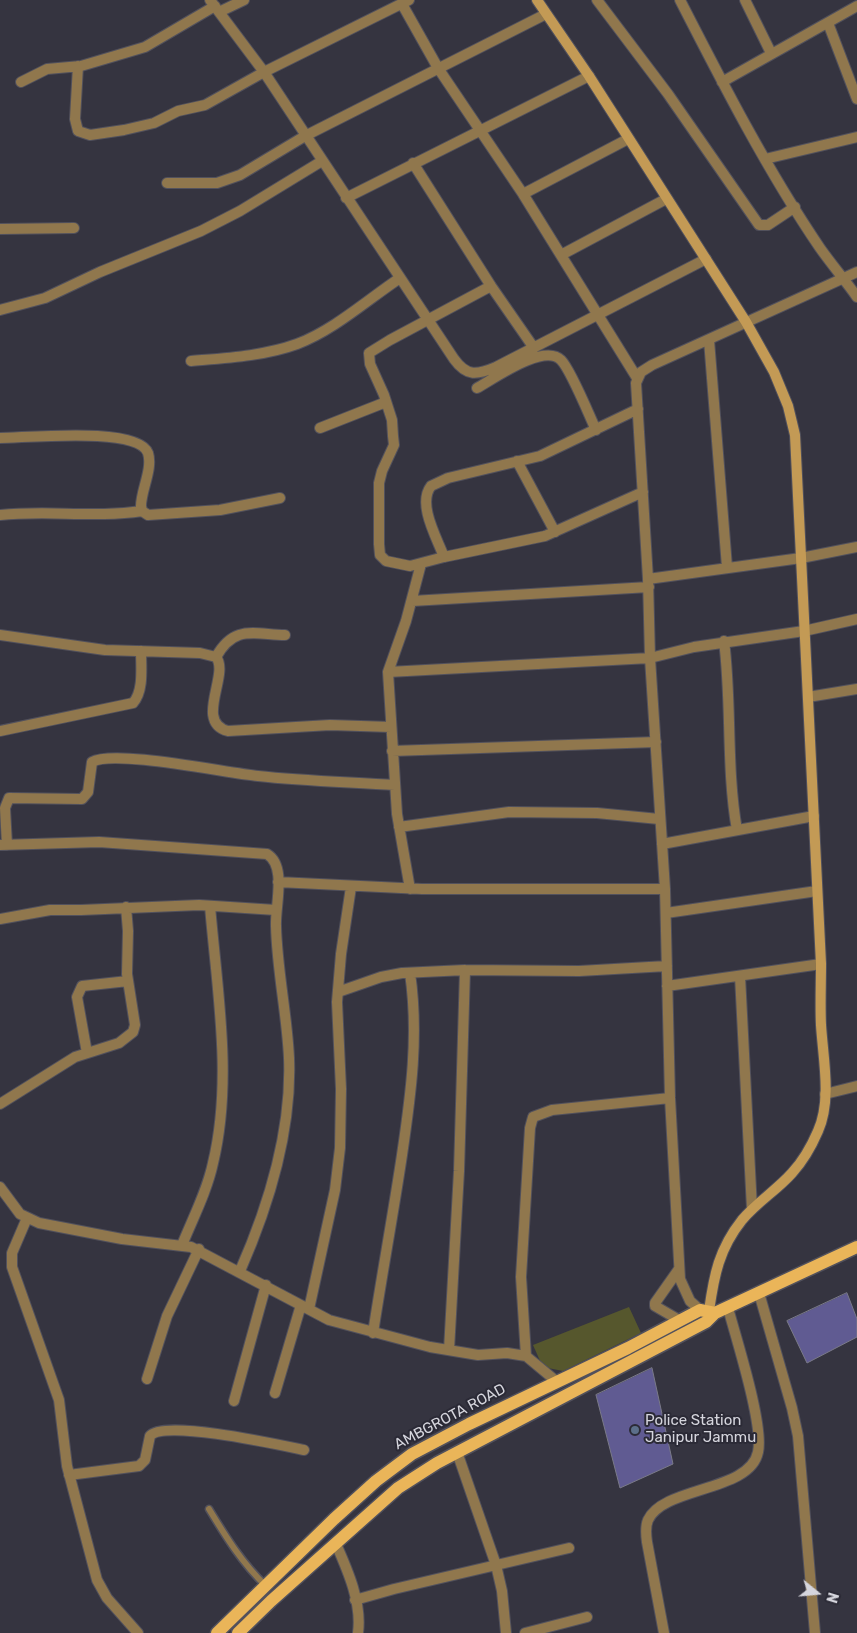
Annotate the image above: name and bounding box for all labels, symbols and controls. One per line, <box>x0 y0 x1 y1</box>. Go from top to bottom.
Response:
street label: AMBGROTA ROAD <box>391 1380 509 1454</box>
place label: Police Station Janipur Jammu <box>645 1412 756 1447</box>
marker: Police Station Janipur Jammu <box>629 1424 641 1436</box>
north arrow <box>792 1568 842 1618</box>
text: N <box>822 1590 841 1605</box>

